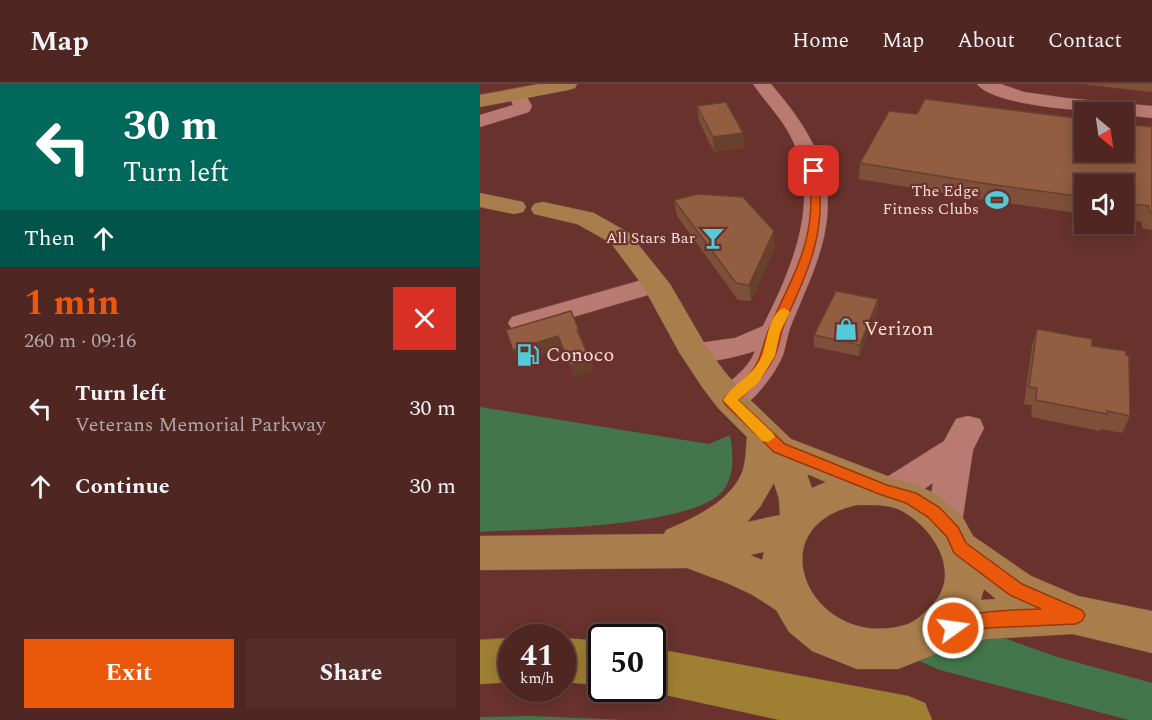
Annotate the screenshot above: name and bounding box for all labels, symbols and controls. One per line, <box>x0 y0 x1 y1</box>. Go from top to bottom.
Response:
text: Map <box>30 20 89 63</box>
text: Home <box>792 25 849 57</box>
text: Map <box>882 25 924 57</box>
text: About <box>957 25 1015 57</box>
text: Contact <box>1048 25 1122 57</box>
text: 30 m <box>123 95 218 158</box>
north arrow <box>1074 102 1134 162</box>
map controls <box>1074 102 1134 234</box>
icon: left <box>24 108 102 186</box>
pin <box>788 145 839 196</box>
text: Turn left <box>123 152 229 194</box>
icon: arrive <box>797 154 830 187</box>
button: sound <box>1074 174 1134 234</box>
place label: The Edge Fitness Clubs <box>883 179 979 221</box>
sports icon: The Edge Fitness Clubs <box>984 187 1010 213</box>
text: Then <box>24 222 75 255</box>
icon: ahead <box>87 222 120 255</box>
bar icon: All Stars Bar <box>700 225 726 251</box>
place label: All Stars Bar <box>606 226 695 250</box>
text: 1 min <box>24 276 120 331</box>
button: close <box>393 287 456 350</box>
place label: Verizon <box>864 314 934 344</box>
shop icon: Verizon <box>833 316 859 342</box>
text: 260 m · 09:16 <box>24 326 136 356</box>
place label: Conoco <box>546 340 614 370</box>
fuel station icon: Conoco <box>515 342 541 368</box>
text: Turn left <box>75 377 167 410</box>
icon: left <box>24 392 57 425</box>
text: 30 m <box>410 392 456 425</box>
text: Veterans Memorial Parkway <box>75 410 326 440</box>
icon: ahead <box>24 470 57 503</box>
text: Continue <box>75 470 170 503</box>
text: 30 m <box>410 470 456 503</box>
position arrow <box>921 596 985 660</box>
speed limit sign: 50 <box>588 624 666 702</box>
text: 41 <box>520 633 554 679</box>
button: Exit <box>24 639 234 708</box>
button: Share <box>246 639 456 708</box>
text: km/h <box>520 667 554 690</box>

